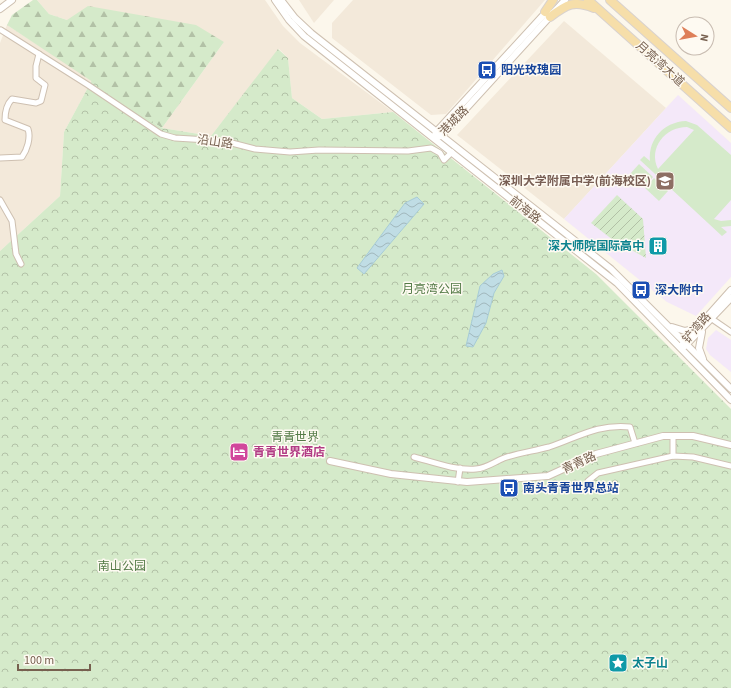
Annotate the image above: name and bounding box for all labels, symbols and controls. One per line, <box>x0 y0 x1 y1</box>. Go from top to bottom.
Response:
north arrow <box>675 16 715 56</box>
text: N <box>696 33 712 43</box>
street label: 月亮湾大道 <box>632 38 688 90</box>
bus stop icon: 阳光玫瑰园 <box>476 59 498 81</box>
place label: 阳光玫瑰园 <box>501 62 561 79</box>
street label: 港城路 <box>435 102 473 140</box>
street label: 沿山路 <box>196 131 234 153</box>
school or university icon: 深圳大学附属中学(前海校区) <box>654 170 676 192</box>
place label: 深圳大学附属中学(前海校区) <box>499 173 651 190</box>
street label: 前海路 <box>506 192 544 228</box>
building icon: 深大师院国际高中 <box>647 235 669 257</box>
place label: 深大师院国际高中 <box>548 238 644 255</box>
bus stop icon: 深大附中 <box>630 279 652 301</box>
park label: 月亮湾公园 <box>402 281 462 298</box>
place label: 深大附中 <box>655 282 703 299</box>
street label: 铲湾路 <box>679 309 715 347</box>
park label: 青青世界 <box>271 429 319 446</box>
hotel icon: 青青世界酒店 <box>228 441 250 463</box>
place label: 青青世界酒店 <box>253 444 325 461</box>
street label: 青青路 <box>559 448 599 478</box>
bus stop icon: 南头青青世界总站 <box>498 477 520 499</box>
place label: 南头青青世界总站 <box>523 480 619 497</box>
park label: 南山公园 <box>98 558 146 575</box>
scale bar <box>18 646 90 672</box>
text: 100 m <box>24 652 54 669</box>
place icon: 太子山 <box>607 652 629 674</box>
place label: 太子山 <box>632 655 668 672</box>

